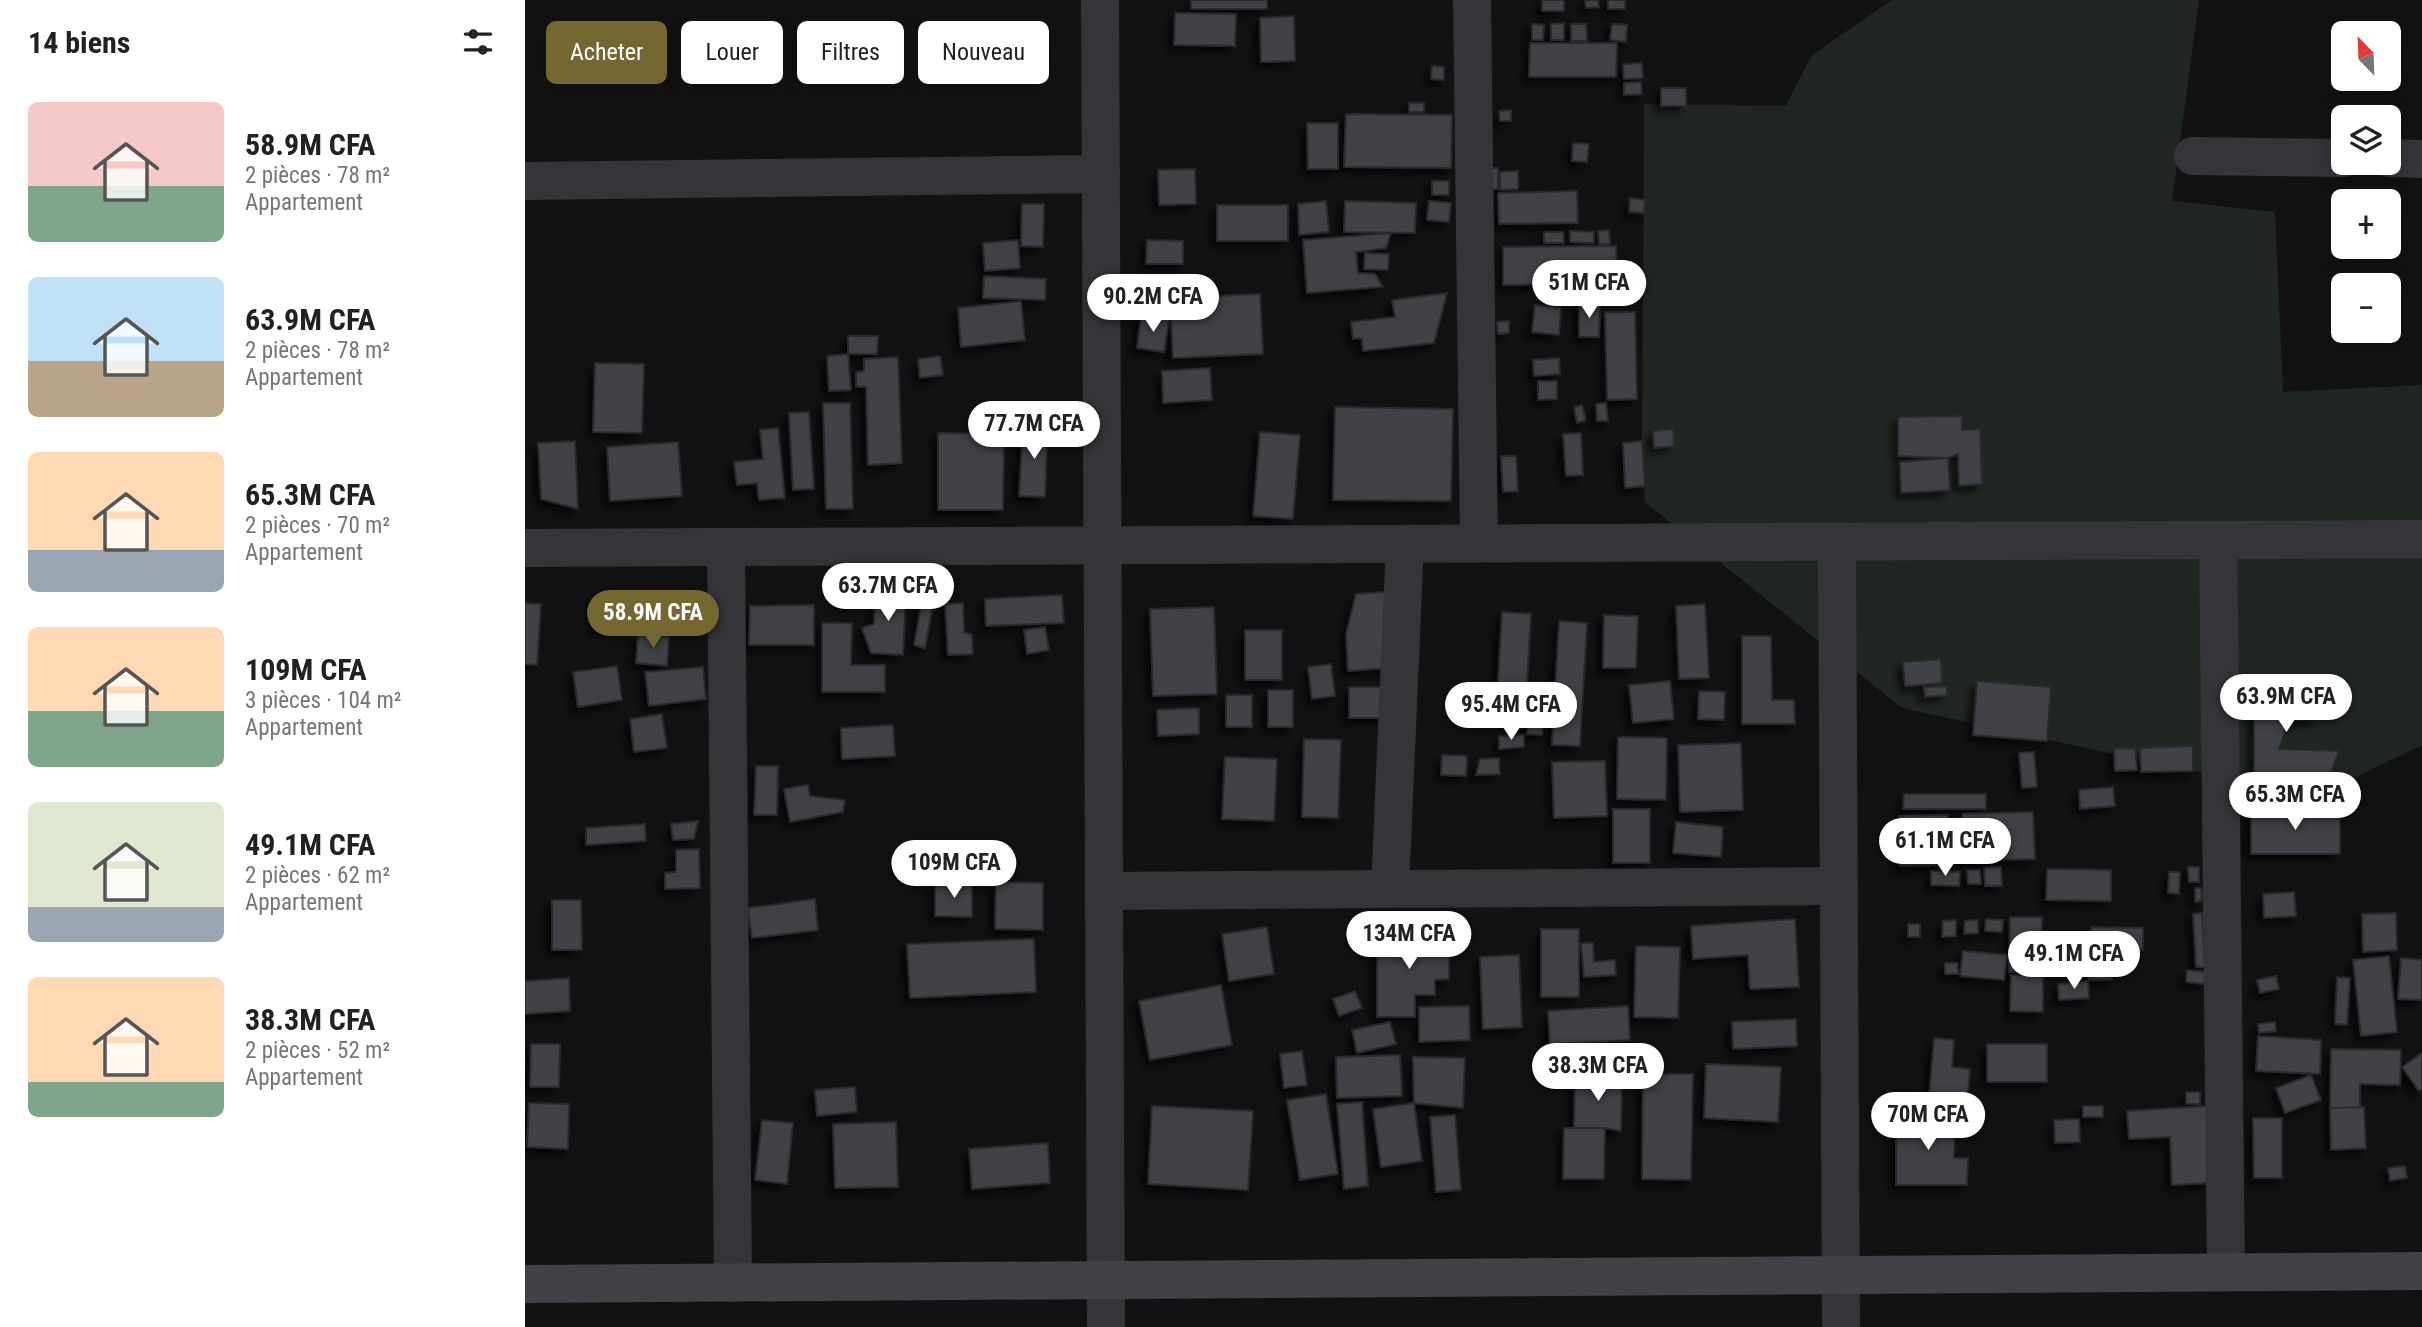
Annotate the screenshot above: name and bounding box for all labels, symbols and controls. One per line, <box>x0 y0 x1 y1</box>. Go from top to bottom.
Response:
chip: Acheter <box>546 21 667 84</box>
chip: Louer <box>681 21 783 84</box>
chip: Filtres <box>797 21 904 84</box>
chip: Nouveau <box>918 21 1049 84</box>
north arrow <box>2331 21 2401 91</box>
map controls <box>2331 21 2401 343</box>
icon: filters <box>459 23 497 61</box>
text: 14 biens <box>28 25 130 60</box>
button: layers <box>2331 105 2401 175</box>
text: 58.9M CFA <box>245 127 375 162</box>
icon: home <box>84 130 168 214</box>
text: 2 pièces · 78 m² <box>245 162 390 189</box>
text: Appartement <box>245 189 363 216</box>
button: + <box>2331 189 2401 259</box>
pin: 51M CFA <box>1524 260 1654 320</box>
text: 51M CFA <box>1548 269 1630 296</box>
button: − <box>2331 273 2401 343</box>
pin: 90.2M CFA <box>1073 274 1233 334</box>
text: 90.2M CFA <box>1103 283 1203 310</box>
text: 63.9M CFA <box>245 302 375 337</box>
icon: home <box>84 305 168 389</box>
text: 2 pièces · 78 m² <box>245 337 390 364</box>
text: Appartement <box>245 364 363 391</box>
pin: 77.7M CFA <box>954 402 1114 461</box>
text: 77.7M CFA <box>984 410 1084 437</box>
text: 65.3M CFA <box>245 477 375 512</box>
icon: home <box>84 480 168 564</box>
text: 2 pièces · 70 m² <box>245 512 390 539</box>
text: Appartement <box>245 539 363 566</box>
pin: 63.7M CFA <box>808 564 968 623</box>
text: 63.7M CFA <box>838 572 938 599</box>
pin: 58.9M CFA <box>573 590 733 650</box>
text: 58.9M CFA <box>603 599 703 626</box>
text: 109M CFA <box>245 652 367 687</box>
icon: home <box>84 655 168 739</box>
pin: 63.9M CFA <box>2206 674 2366 734</box>
pin: 95.4M CFA <box>1431 682 1591 742</box>
text: 63.9M CFA <box>2236 683 2336 710</box>
text: 3 pièces · 104 m² <box>245 687 401 714</box>
text: 95.4M CFA <box>1461 691 1561 718</box>
text: Appartement <box>245 714 363 741</box>
pin: 65.3M CFA <box>2215 772 2375 832</box>
text: 65.3M CFA <box>2245 781 2345 808</box>
pin: 61.1M CFA <box>1865 818 2025 878</box>
text: 49.1M CFA <box>245 827 375 862</box>
text: 61.1M CFA <box>1895 827 1995 854</box>
icon: home <box>84 830 168 914</box>
pin: 109M CFA <box>882 841 1026 900</box>
text: 109M CFA <box>907 849 1001 876</box>
text: 2 pièces · 62 m² <box>245 862 390 889</box>
text: Appartement <box>245 889 363 916</box>
pin: 134M CFA <box>1337 912 1481 971</box>
text: 134M CFA <box>1362 920 1456 947</box>
pin: 49.1M CFA <box>1994 932 2154 991</box>
text: 49.1M CFA <box>2024 940 2124 967</box>
text: 38.3M CFA <box>245 1002 375 1037</box>
icon: home <box>84 1005 168 1089</box>
text: 2 pièces · 52 m² <box>245 1037 390 1064</box>
pin: 38.3M CFA <box>1518 1044 1678 1103</box>
text: 38.3M CFA <box>1548 1052 1648 1079</box>
text: Appartement <box>245 1064 363 1091</box>
pin: 70M CFA <box>1863 1092 1993 1152</box>
text: 70M CFA <box>1887 1101 1969 1128</box>

